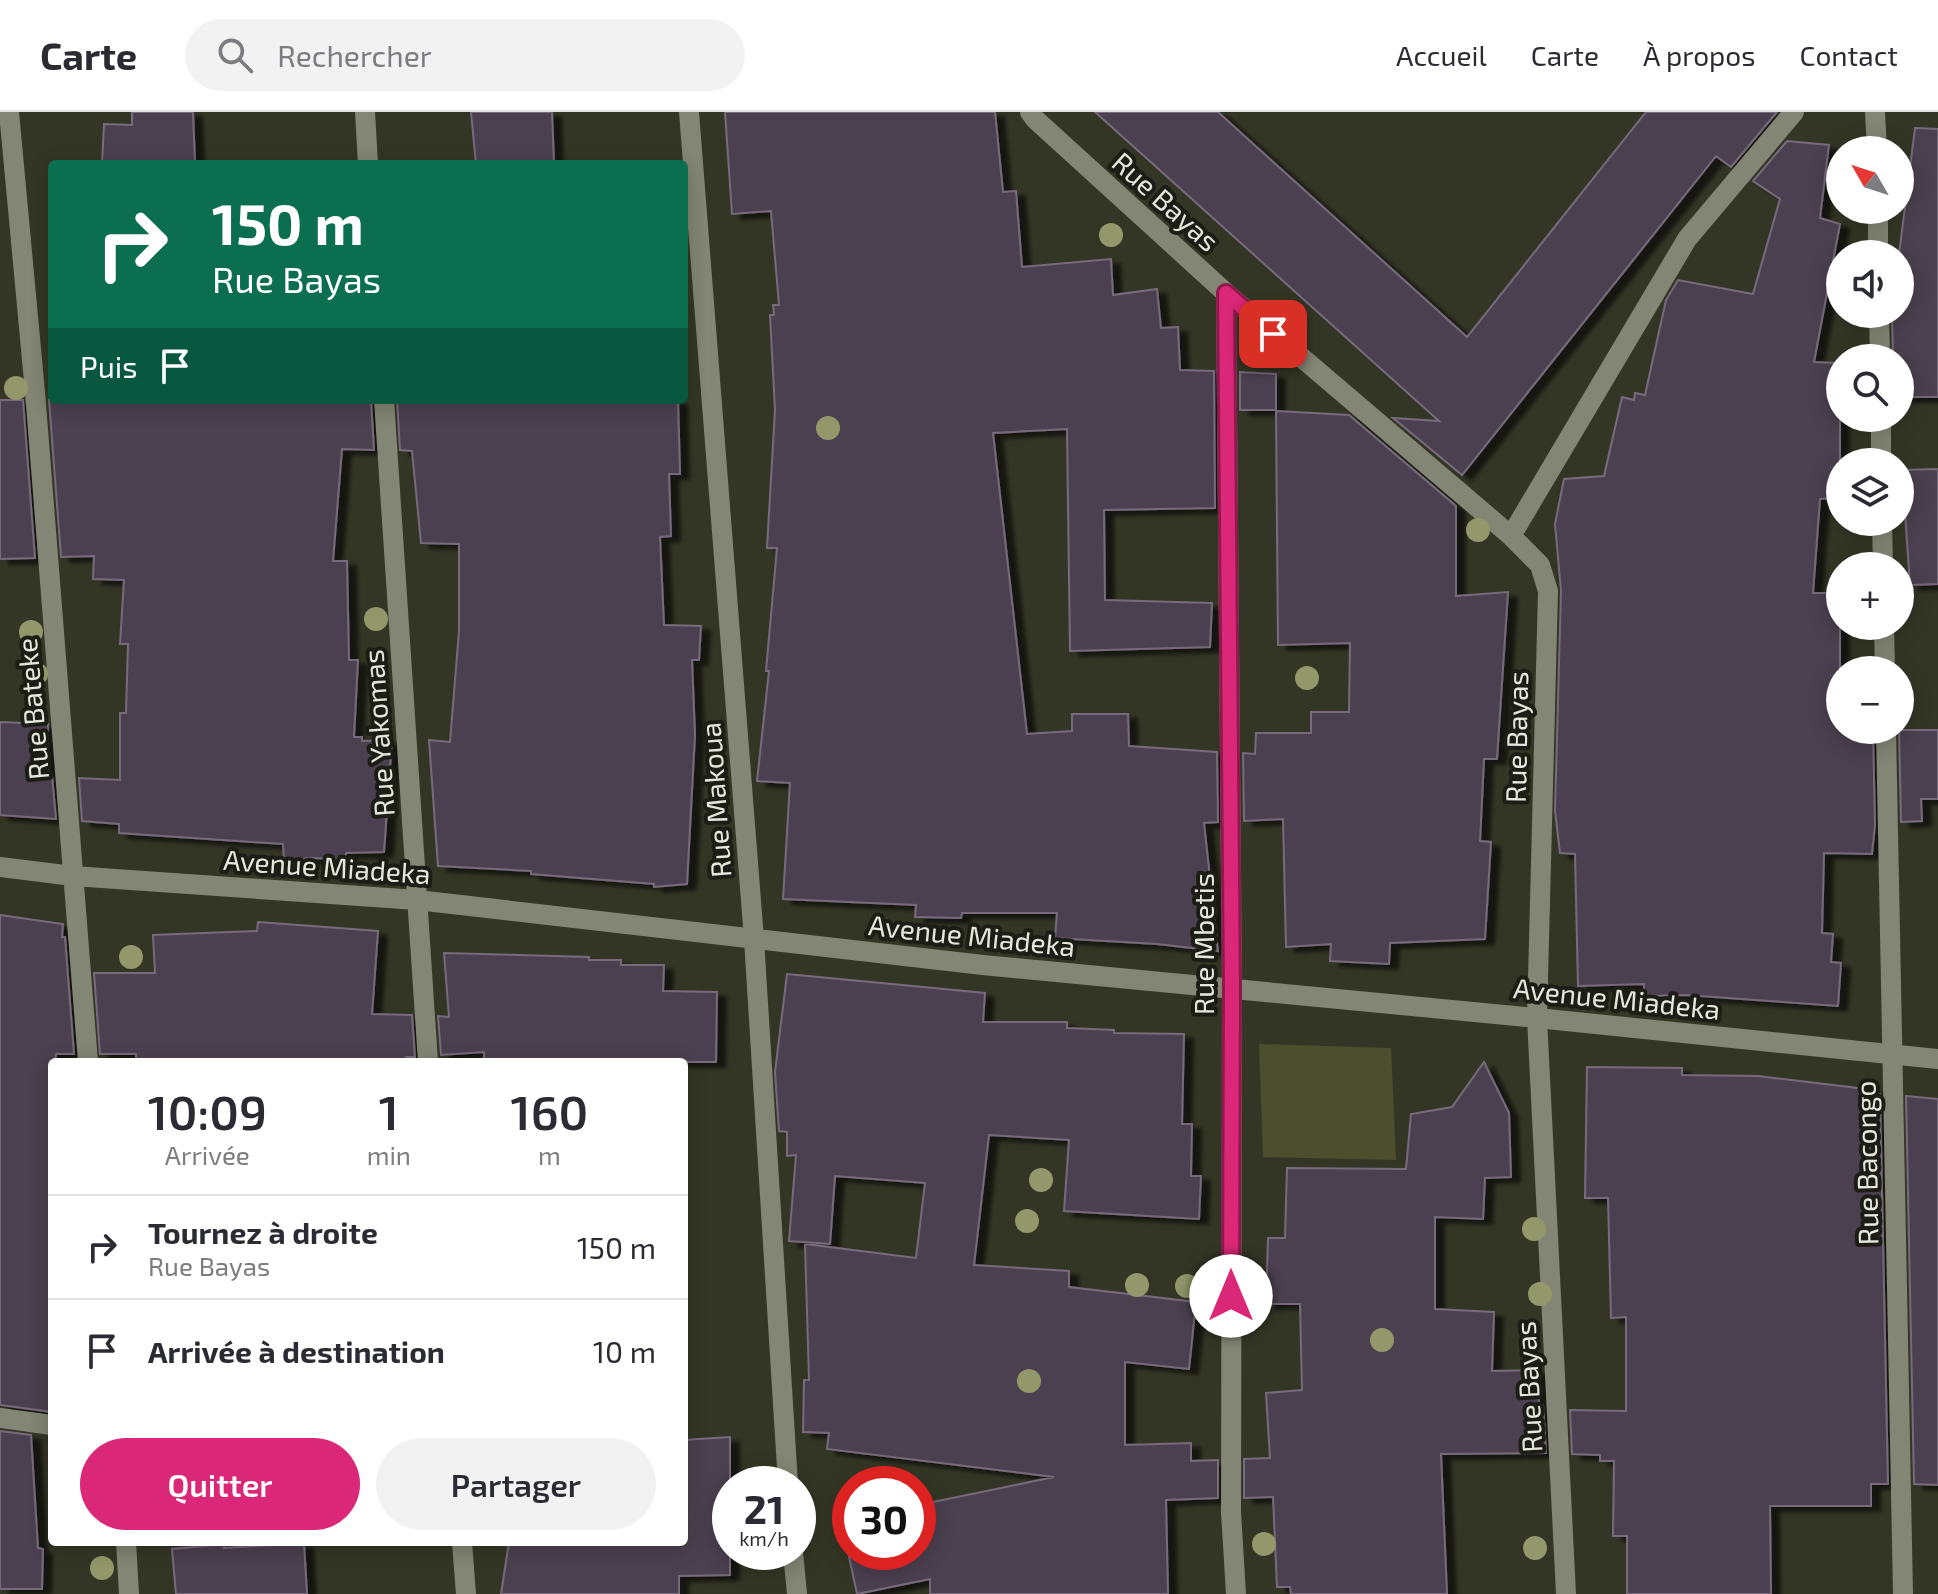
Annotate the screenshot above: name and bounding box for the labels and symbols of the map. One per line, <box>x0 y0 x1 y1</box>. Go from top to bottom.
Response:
north arrow <box>1826 136 1914 224</box>
street label: Rue Bayas <box>1106 144 1226 258</box>
pin <box>1239 300 1307 368</box>
street label: Rue Bateke <box>9 637 55 781</box>
street label: Rue Yakomas <box>355 648 401 818</box>
street label: Rue Bayas <box>1498 671 1534 803</box>
street label: Rue Makoua <box>693 721 737 879</box>
street label: Avenue Miadeka <box>222 842 432 890</box>
street label: Rue Mbetis <box>1186 873 1220 1015</box>
street label: Avenue Miadeka <box>867 907 1077 963</box>
street label: Avenue Miadeka <box>1512 970 1722 1026</box>
street label: Rue Bacongo <box>1848 1081 1884 1245</box>
position arrow <box>1189 1254 1273 1338</box>
street label: Rue Bayas <box>1508 1320 1548 1454</box>
speed limit sign: 30 <box>832 1466 936 1570</box>

